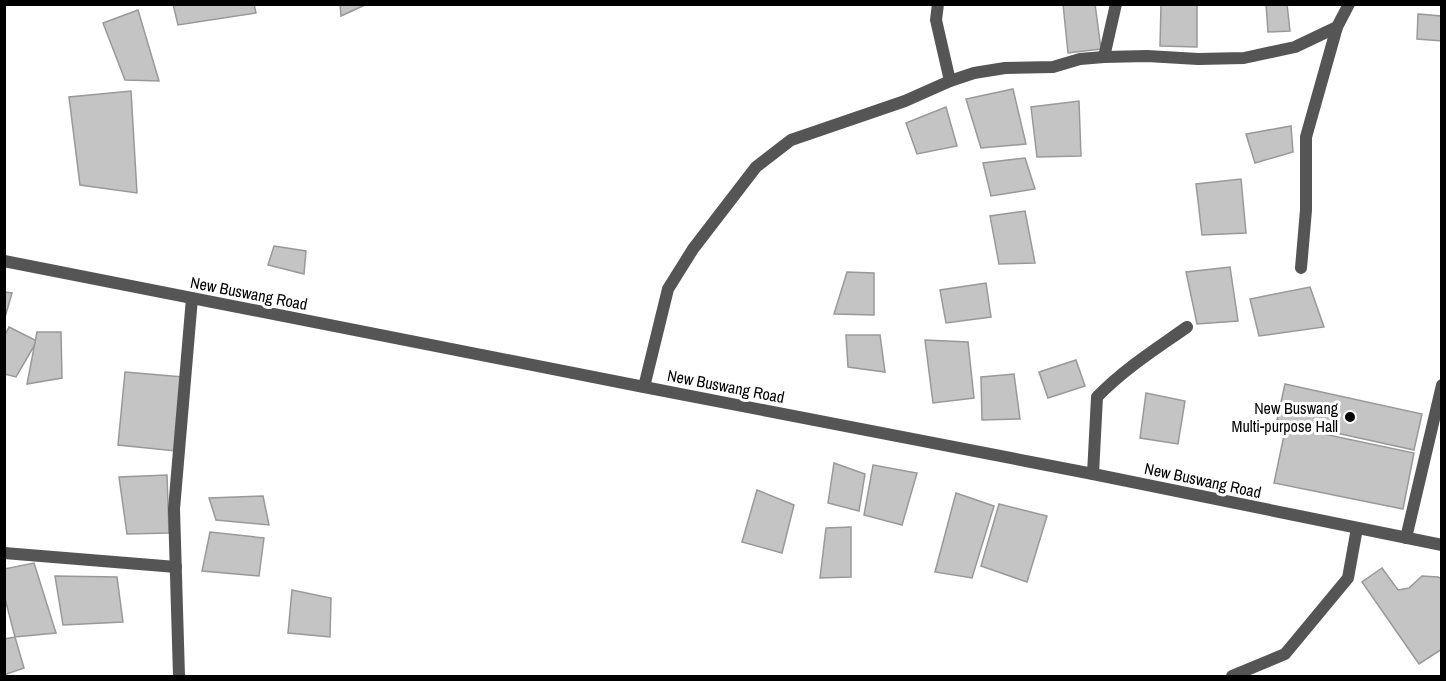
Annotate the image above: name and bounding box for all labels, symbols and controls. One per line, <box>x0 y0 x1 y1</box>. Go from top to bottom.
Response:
street label: New Buswang Road <box>189 271 309 315</box>
street label: New Buswang Road <box>666 364 786 408</box>
place label: New Buswang Multi-purpose Hall <box>1232 397 1339 437</box>
marker: New Buswang Multi-purpose Hall <box>1343 410 1357 424</box>
street label: New Buswang Road <box>1143 457 1263 503</box>

